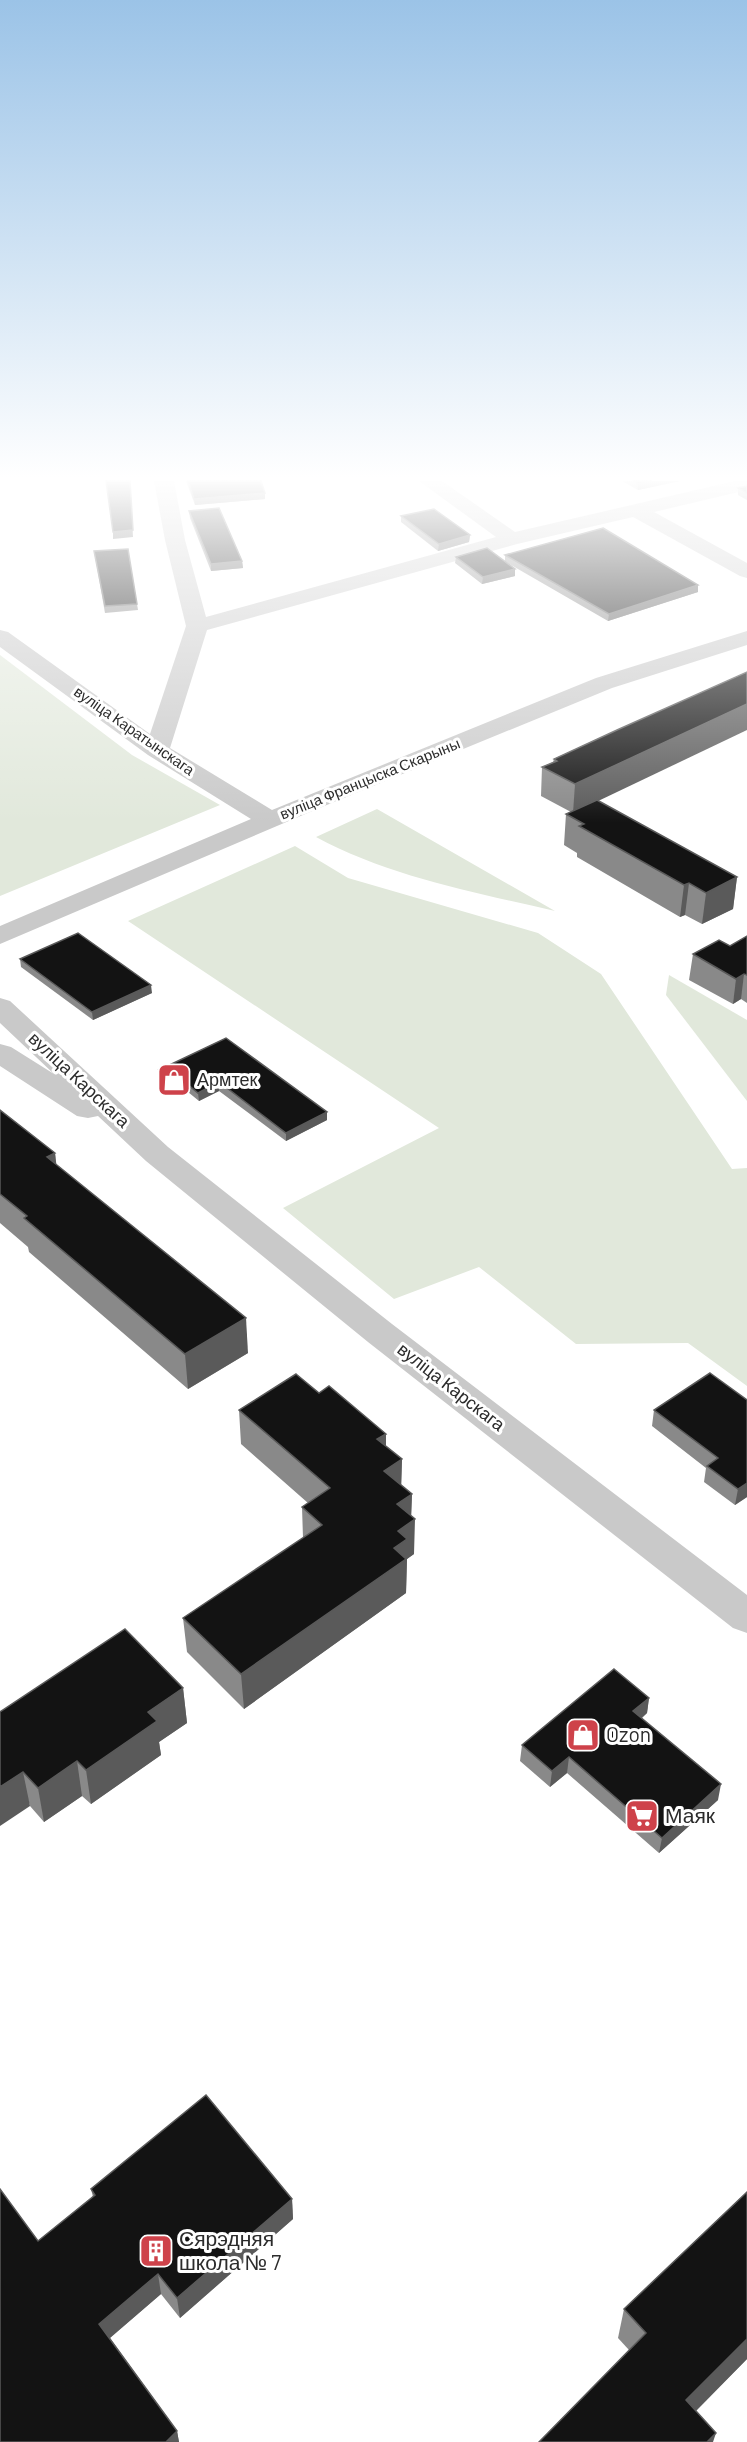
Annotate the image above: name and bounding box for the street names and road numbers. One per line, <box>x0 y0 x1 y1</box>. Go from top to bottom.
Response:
street label: вуліца Каратынскага <box>71 682 199 779</box>
street label: вуліца Францыска Скарыны <box>277 734 462 822</box>
street label: вуліца Карскага <box>25 1027 136 1132</box>
street label: вуліца Карскага <box>394 1337 510 1436</box>

